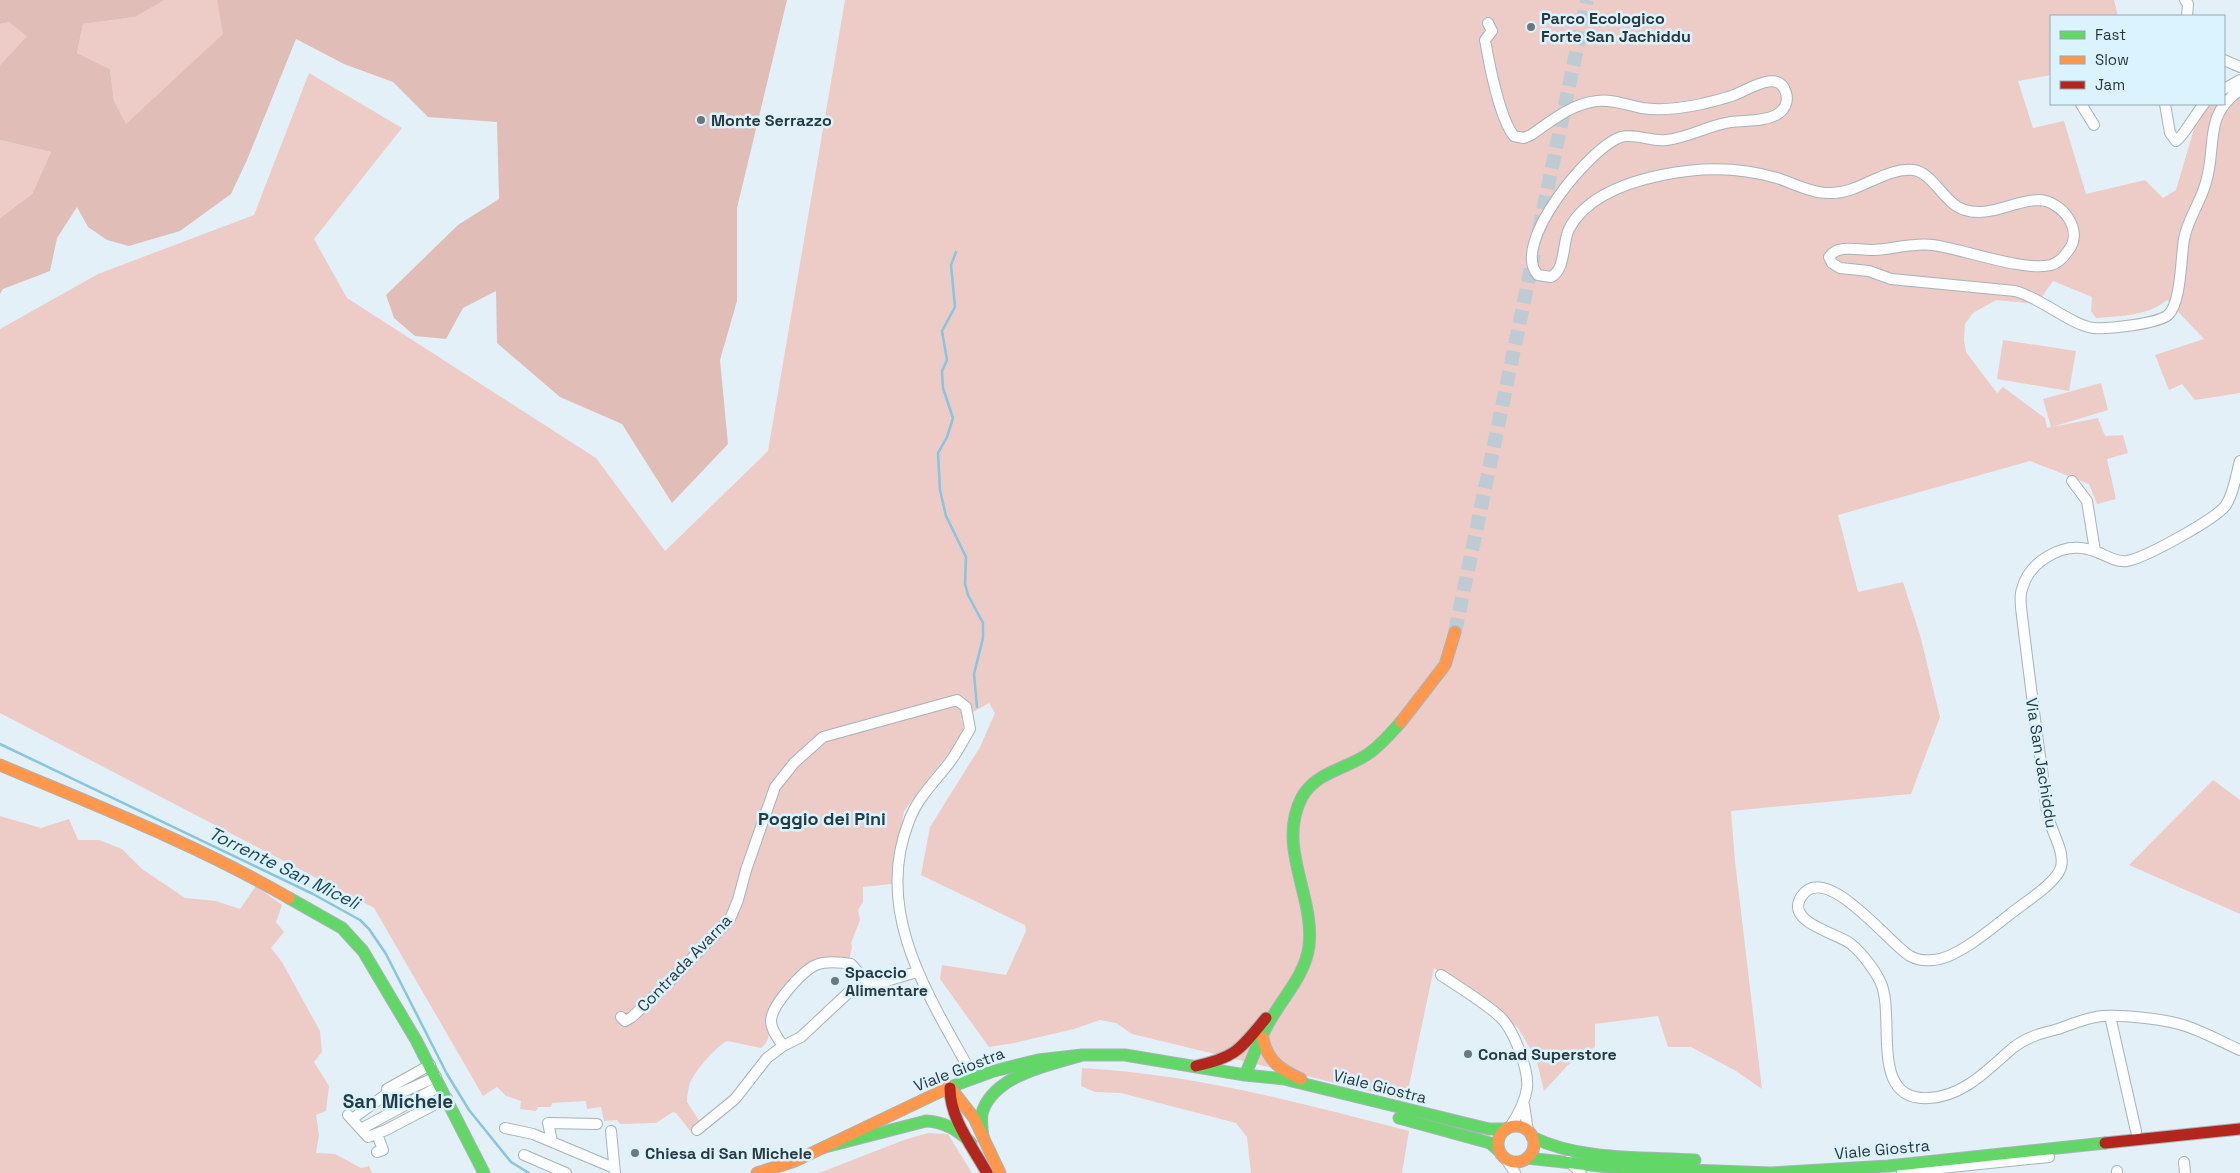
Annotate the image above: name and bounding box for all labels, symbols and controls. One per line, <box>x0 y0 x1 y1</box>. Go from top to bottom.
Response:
place label: Parco Ecologico Forte San Jachiddu <box>1541 8 1691 47</box>
legend <box>2050 15 2225 105</box>
marker: Parco Ecologico Forte San Jachiddu <box>1525 21 1537 33</box>
text: Fast <box>2095 25 2126 44</box>
text: Slow <box>2095 50 2129 69</box>
text: Jam <box>2095 75 2125 94</box>
place label: Monte Serrazzo <box>711 110 832 131</box>
marker: Monte Serrazzo <box>695 114 707 126</box>
street label: Via San Jachiddu <box>2021 696 2062 830</box>
district label: Poggio dei Pini <box>758 807 886 830</box>
water label: Torrente San Miceli <box>205 821 366 915</box>
street label: Contrada Avarna <box>632 910 736 1017</box>
place label: Spaccio Alimentare <box>845 962 928 1001</box>
marker: Spaccio Alimentare <box>829 975 841 987</box>
street label: Viale Giostra <box>911 1043 1008 1096</box>
place label: Conad Superstore <box>1478 1044 1617 1065</box>
marker: Conad Superstore <box>1462 1048 1474 1060</box>
street label: Viale Giostra <box>1331 1065 1429 1108</box>
district label: San Michele <box>343 1089 453 1114</box>
street label: Viale Giostra <box>1834 1135 1931 1164</box>
place label: Chiesa di San Michele <box>645 1143 812 1164</box>
marker: Chiesa di San Michele <box>629 1147 641 1159</box>

